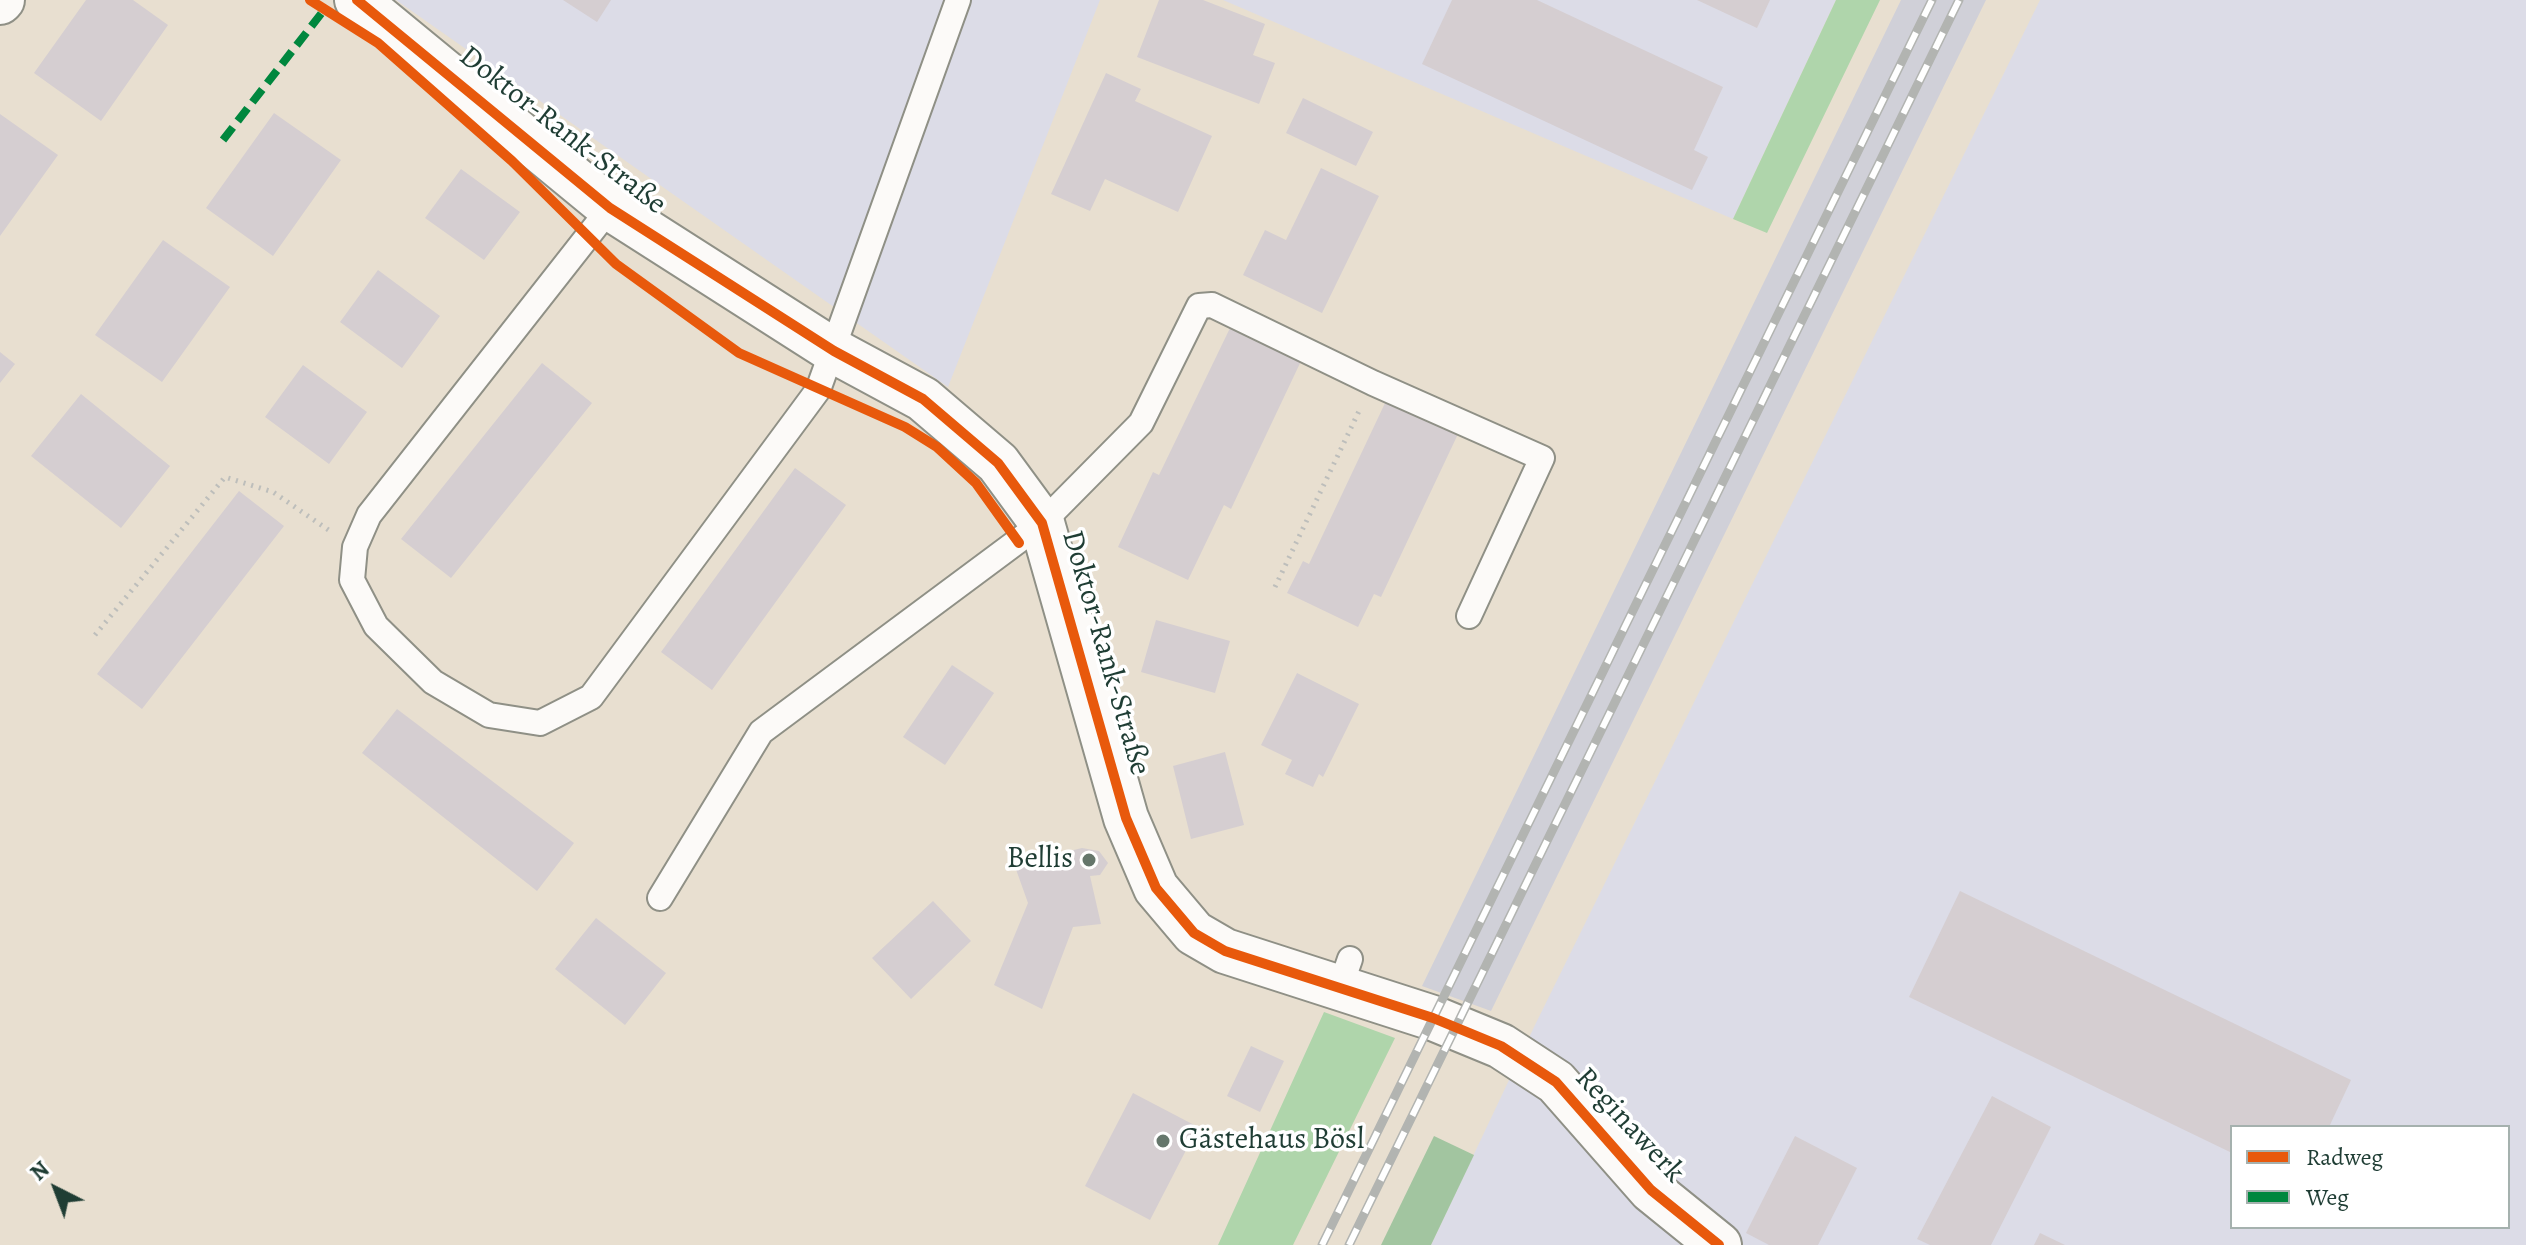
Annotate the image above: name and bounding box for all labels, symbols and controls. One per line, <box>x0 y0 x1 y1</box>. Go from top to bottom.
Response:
street label: Doktor-Rank-Straße <box>451 39 673 223</box>
street label: Doktor-Rank-Straße <box>1053 527 1157 779</box>
place label: Bellis <box>1007 842 1073 878</box>
marker: Bellis <box>1080 851 1098 869</box>
street label: Reginawerk <box>1567 1061 1691 1191</box>
place label: Gästehaus Bösl <box>1179 1123 1364 1159</box>
legend <box>2230 1125 2510 1229</box>
marker: Gästehaus Bösl <box>1154 1132 1172 1150</box>
text: Radweg <box>2306 1141 2383 1173</box>
north arrow <box>16 1149 96 1229</box>
text: N <box>24 1155 56 1188</box>
text: Weg <box>2306 1181 2349 1213</box>

